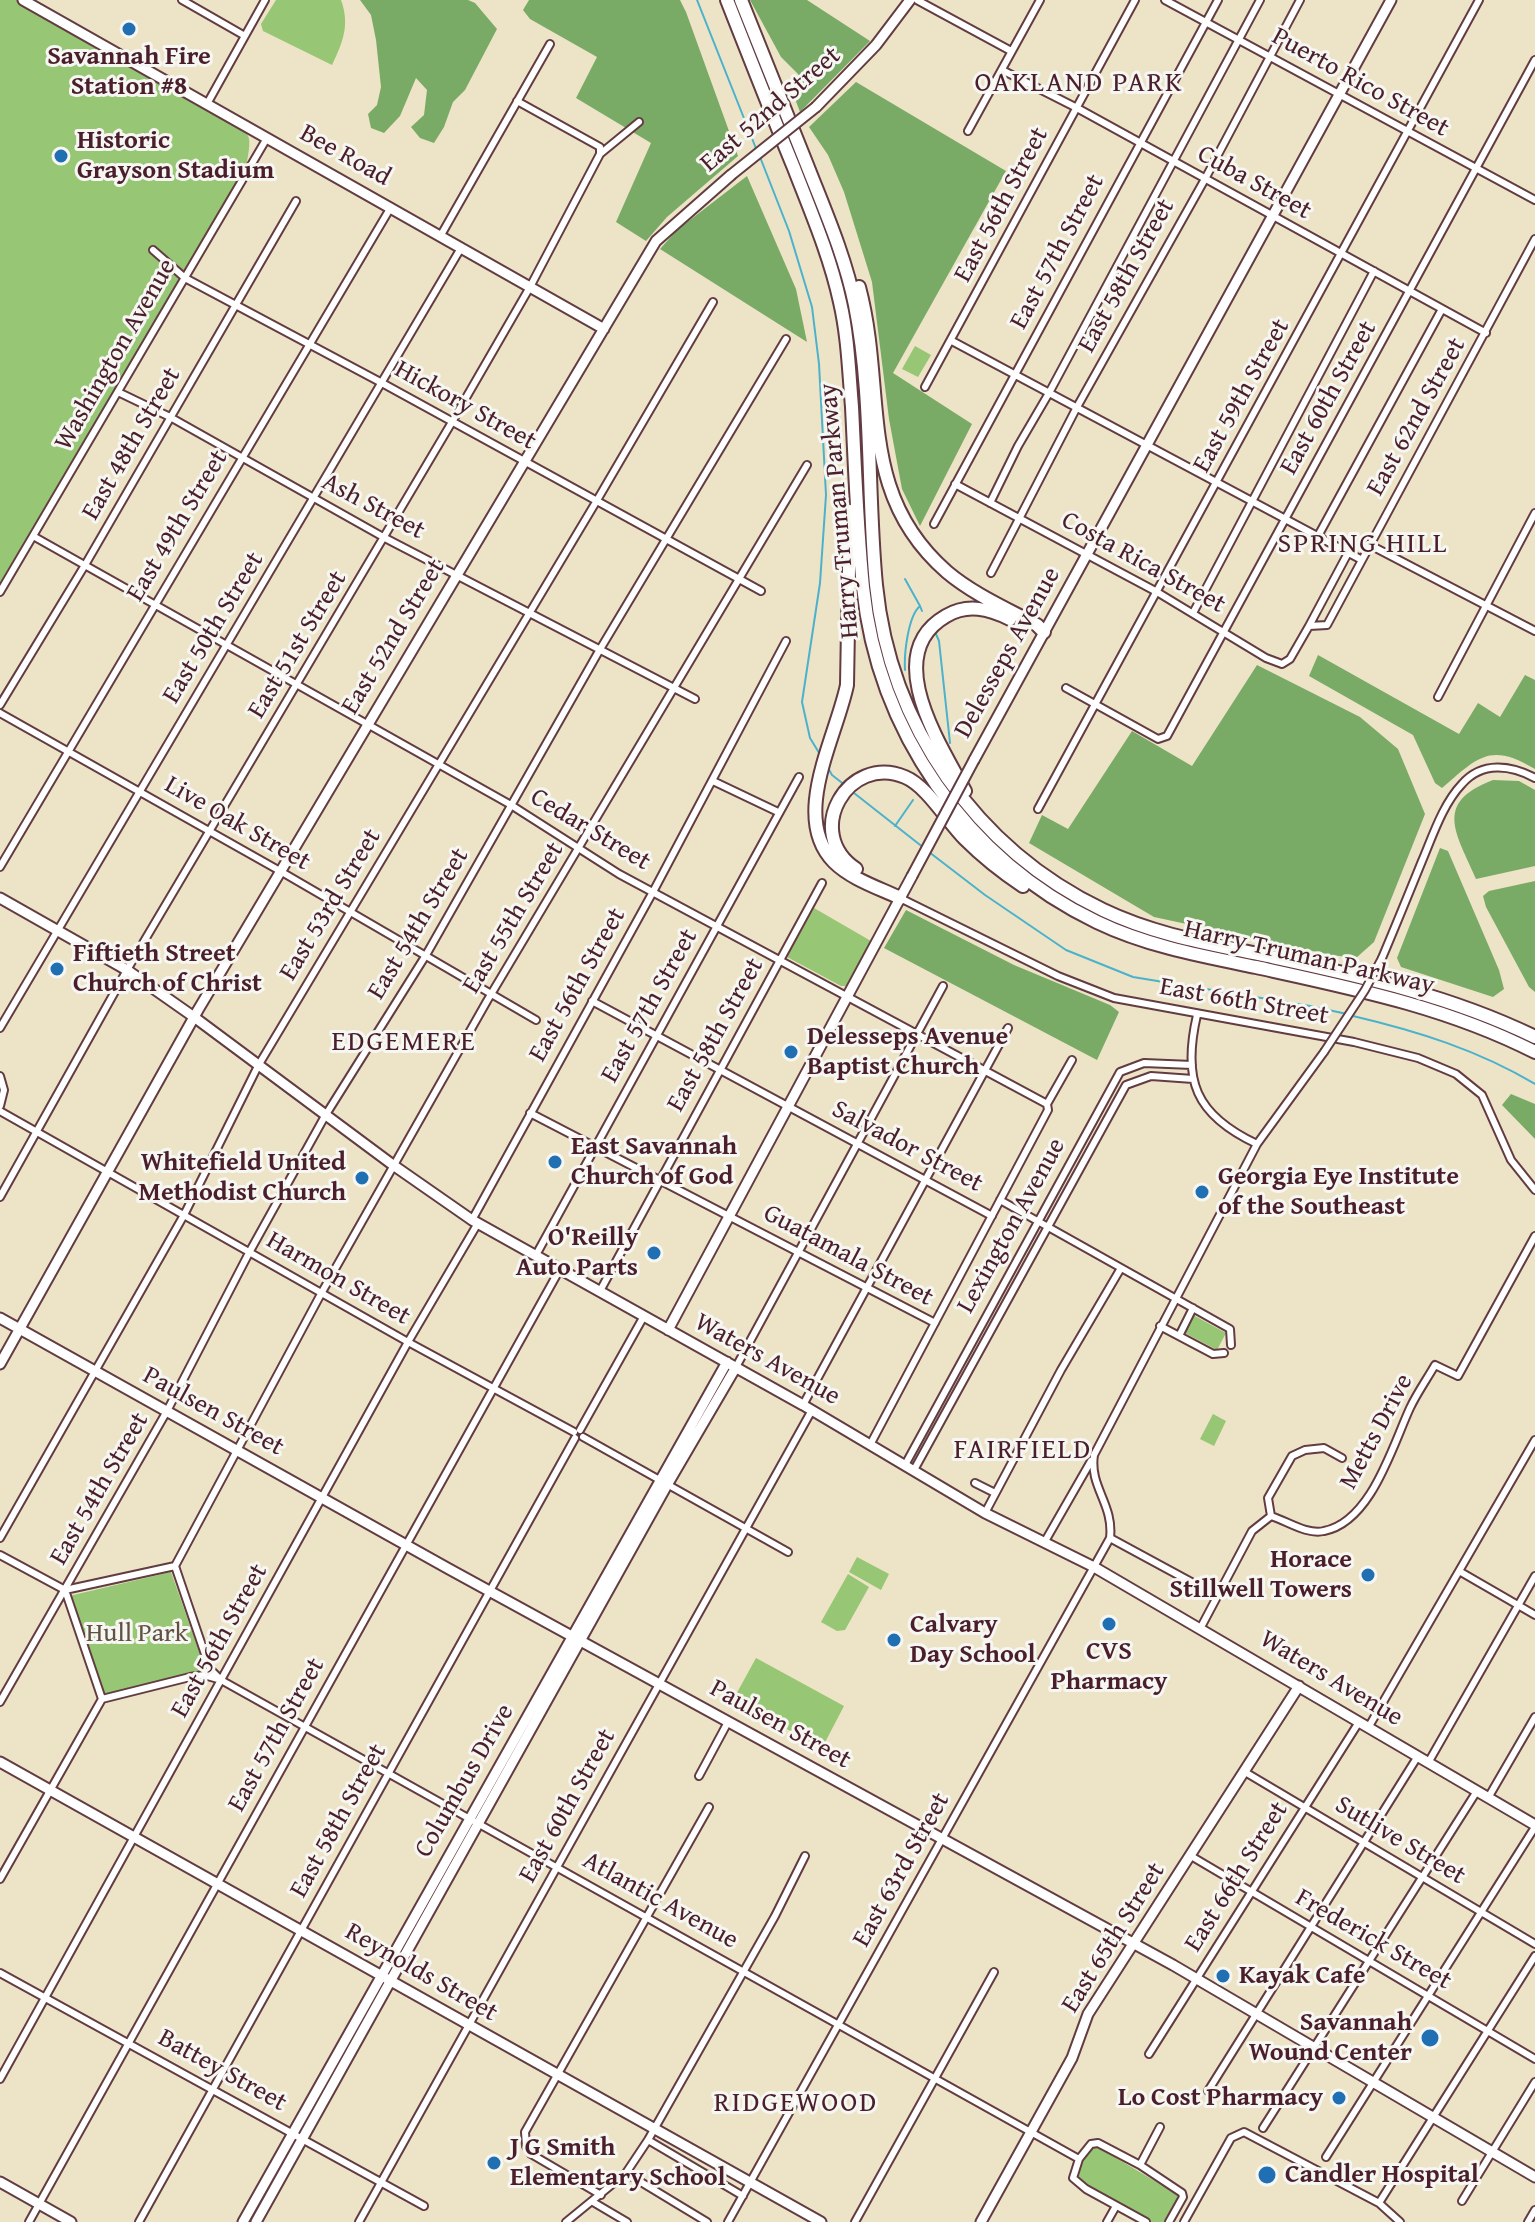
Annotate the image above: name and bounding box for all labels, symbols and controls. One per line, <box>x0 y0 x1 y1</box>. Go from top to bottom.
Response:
marker: Savannah Fire Station #8 <box>120 20 138 38</box>
street label: Puerto Rico Street <box>1266 21 1454 145</box>
place label: Savannah Fire Station #8 <box>47 41 211 102</box>
street label: East 52nd Street <box>694 41 848 179</box>
district label: OAKLAND PARK <box>975 67 1183 101</box>
street label: Bee Road <box>294 118 396 194</box>
street label: East 56th Street <box>948 122 1056 288</box>
place label: Historic Grayson Stadium <box>77 125 274 186</box>
street label: Cuba Street <box>1192 139 1316 227</box>
marker: Historic Grayson Stadium <box>52 147 70 165</box>
street label: East 57th Street <box>1004 169 1112 335</box>
street label: East 58th Street <box>1072 194 1182 358</box>
street label: Washington Avenue <box>49 254 183 456</box>
street label: East 59th Street <box>1187 314 1297 478</box>
street label: East 60th Street <box>1274 316 1384 480</box>
street label: East 62nd Street <box>1361 333 1473 501</box>
street label: Hickory Street <box>389 354 541 458</box>
street label: East 48th Street <box>76 362 188 526</box>
street label: Harry Truman Parkway <box>813 382 867 640</box>
street label: East 49th Street <box>121 445 235 607</box>
street label: Ash Street <box>316 467 430 547</box>
street label: Costa Rica Street <box>1056 505 1230 621</box>
district label: SPRING HILL <box>1278 528 1448 562</box>
street label: East 50th Street <box>157 547 271 709</box>
street label: East 52nd Street <box>335 554 453 720</box>
street label: Delesseps Avenue <box>948 562 1068 744</box>
street label: East 51st Street <box>242 566 354 724</box>
street label: Live Oak Street <box>159 770 315 878</box>
street label: Cedar Street <box>524 782 656 878</box>
street label: East 53rd Street <box>273 823 389 987</box>
street label: East 55th Street <box>457 837 571 999</box>
street label: East 54th Street <box>362 843 476 1005</box>
street label: East 56th Street <box>523 903 633 1067</box>
street label: Harry Truman Parkway <box>1181 914 1437 1002</box>
street label: East 57th Street <box>595 924 705 1088</box>
place label: Fiftieth Street Church of Christ <box>73 938 262 1000</box>
street label: East 58th Street <box>661 953 771 1117</box>
marker: Fiftieth Street Church of Christ <box>48 960 66 978</box>
street label: East 66th Street <box>1157 972 1331 1032</box>
place label: Delesseps Avenue Baptist Church <box>807 1021 1008 1082</box>
district label: EDGEMERE <box>331 1026 477 1060</box>
marker: Delesseps Avenue Baptist Church <box>782 1043 800 1061</box>
street label: Salvador Street <box>826 1094 988 1200</box>
place label: East Savannah Church of God <box>571 1131 737 1192</box>
street label: Lexington Avenue <box>951 1133 1073 1319</box>
place label: Whitefield United Methodist Church <box>139 1147 346 1208</box>
marker: East Savannah Church of God <box>546 1153 564 1171</box>
place label: Georgia Eye Institute of the Southeast <box>1218 1161 1459 1222</box>
marker: Whitefield United Methodist Church <box>353 1169 371 1187</box>
marker: Georgia Eye Institute of the Southeast <box>1193 1183 1211 1201</box>
street label: Guatamala Street <box>758 1198 938 1314</box>
place label: O'Reilly Auto Parts <box>516 1222 638 1284</box>
street label: Harmon Street <box>261 1225 415 1333</box>
marker: O'Reilly Auto Parts <box>645 1244 663 1262</box>
street label: Waters Avenue <box>689 1307 845 1413</box>
street label: Paulsen Street <box>137 1360 289 1464</box>
street label: Metts Drive <box>1334 1369 1420 1495</box>
street label: East 54th Street <box>44 1407 156 1571</box>
district label: FAIRFIELD <box>954 1434 1092 1468</box>
place label: Horace Stillwell Towers <box>1170 1544 1352 1606</box>
street label: East 56th Street <box>165 1559 275 1723</box>
marker: Horace Stillwell Towers <box>1359 1566 1377 1584</box>
place label: Calvary Day School <box>910 1609 1036 1670</box>
marker: CVS Pharmacy <box>1100 1615 1118 1633</box>
park label: Hull Park <box>86 1618 188 1650</box>
street label: Waters Avenue <box>1254 1624 1408 1734</box>
marker: Calvary Day School <box>885 1631 903 1649</box>
place label: CVS Pharmacy <box>1051 1636 1167 1698</box>
street label: East 57th Street <box>222 1653 332 1817</box>
street label: Paulsen Street <box>704 1673 856 1777</box>
street label: Columbus Drive <box>409 1699 521 1863</box>
street label: East 60th Street <box>513 1724 623 1888</box>
street label: East 58th Street <box>284 1739 394 1903</box>
street label: East 63rd Street <box>847 1787 957 1953</box>
street label: Sutlive Street <box>1329 1790 1471 1892</box>
street label: East 66th Street <box>1178 1796 1296 1958</box>
street label: Atlantic Avenue <box>577 1845 743 1957</box>
street label: East 65th Street <box>1055 1857 1173 2019</box>
street label: Frederick Street <box>1289 1883 1457 1997</box>
street label: Reynolds Street <box>339 1917 503 2029</box>
place label: Kayak Cafe <box>1239 1960 1365 1992</box>
marker: Kayak Cafe <box>1214 1967 1232 1985</box>
place label: Savannah Wound Center <box>1249 2007 1412 2068</box>
street label: Battey Street <box>152 2023 292 2119</box>
marker: Savannah Wound Center <box>1419 2027 1441 2049</box>
place label: Lo Cost Pharmacy <box>1118 2082 1323 2114</box>
district label: RIDGEWOOD <box>714 2087 878 2121</box>
marker: Lo Cost Pharmacy <box>1330 2089 1348 2107</box>
place label: J G Smith Elementary School <box>510 2132 726 2194</box>
marker: J G Smith Elementary School <box>485 2154 503 2172</box>
place label: Candler Hospital <box>1285 2159 1479 2191</box>
marker: Candler Hospital <box>1256 2164 1278 2186</box>

